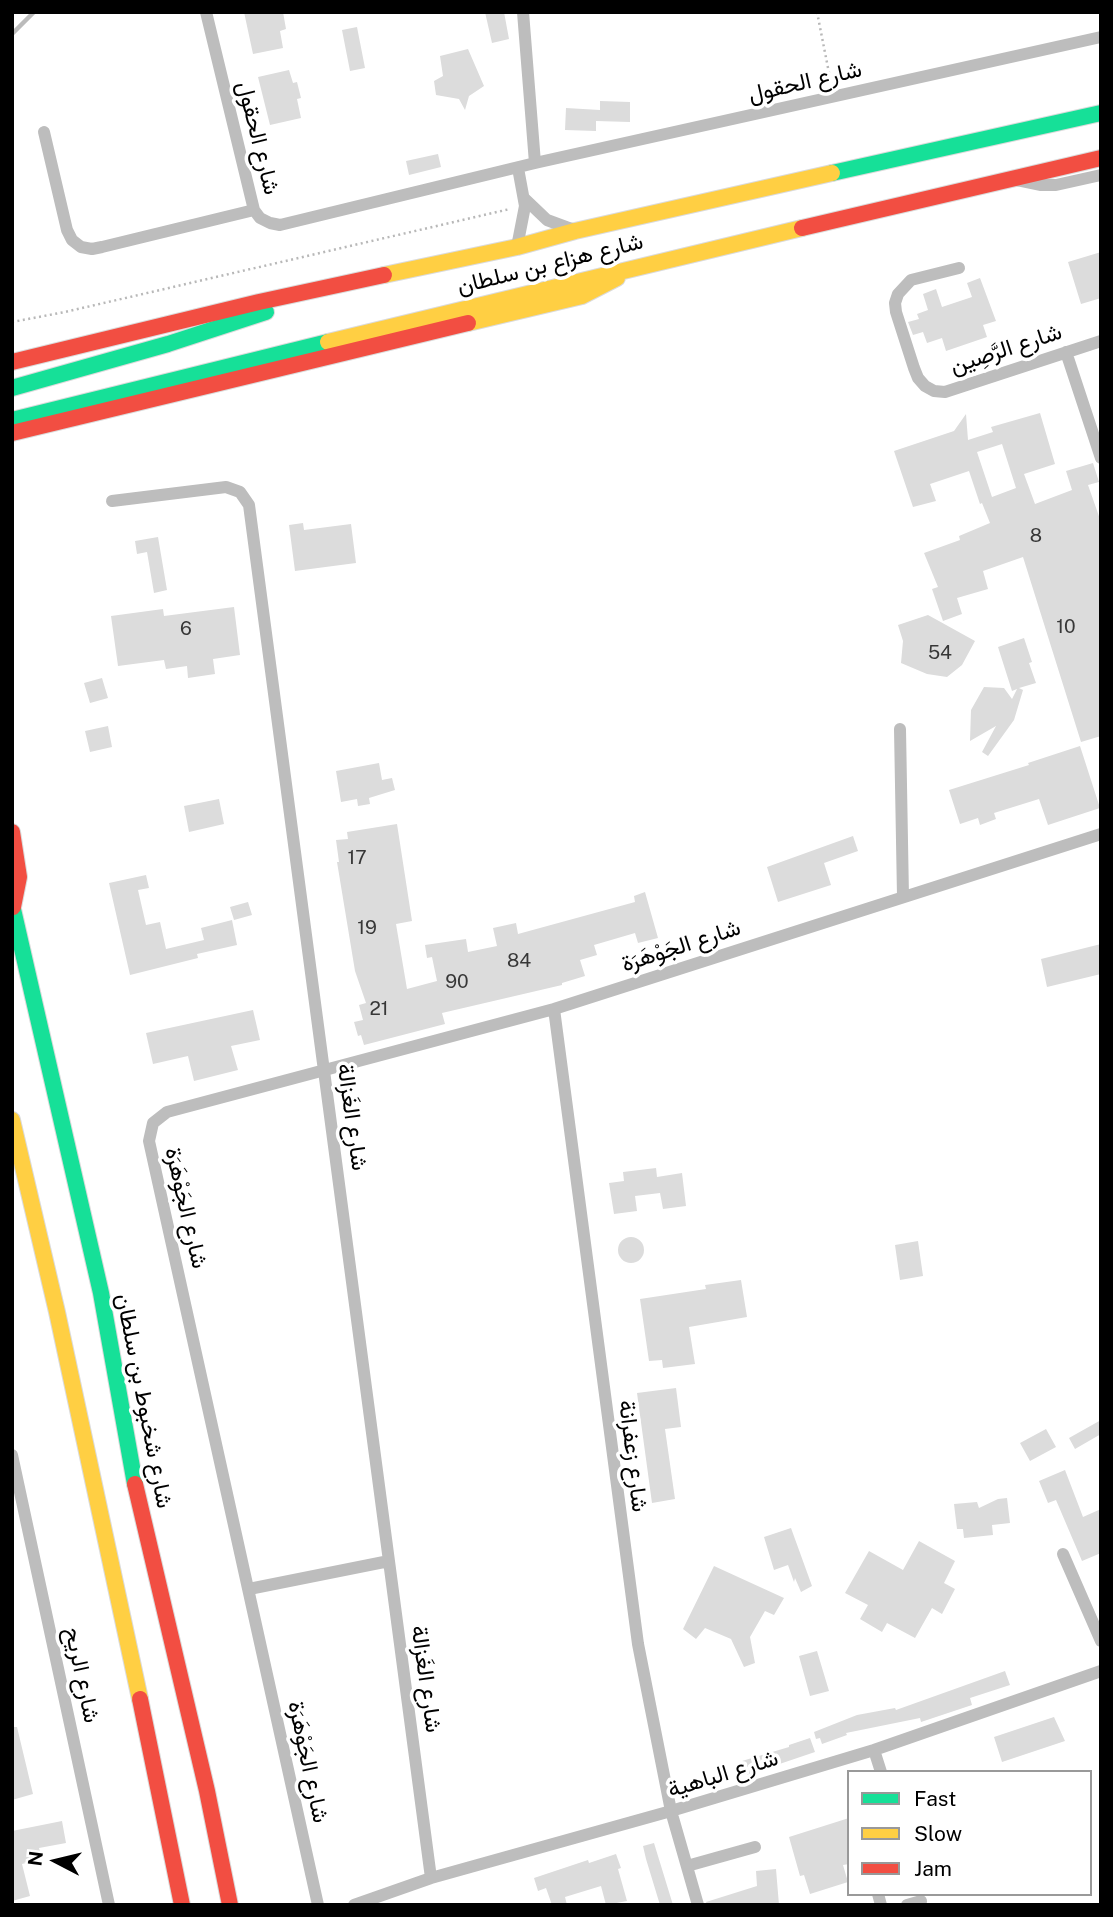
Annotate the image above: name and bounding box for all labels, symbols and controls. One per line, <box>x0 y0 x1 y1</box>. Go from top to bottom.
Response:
street label: شارع الحقول <box>745 56 865 108</box>
street label: شارع الحقول <box>231 78 285 198</box>
street label: شارع هزاع بن سلطان <box>454 228 646 300</box>
street label: شارع الرَّصِين <box>947 318 1065 380</box>
house number: 8 <box>1030 525 1042 547</box>
house number: 10 <box>1056 616 1076 638</box>
house number: 6 <box>180 618 192 640</box>
house number: 54 <box>928 642 952 664</box>
house number: 17 <box>347 847 367 869</box>
street label: شارع الجَوْهَرَة <box>618 914 744 978</box>
house number: 19 <box>357 917 377 939</box>
house number: 84 <box>507 950 531 972</box>
house number: 90 <box>445 971 469 993</box>
house number: 21 <box>369 998 389 1020</box>
street label: شارع الغَزالة <box>331 1062 373 1172</box>
street label: شارع الجَوْهَرَة <box>159 1145 213 1271</box>
street label: شارع شخبوط بن سلطان <box>110 1291 178 1511</box>
street label: شارع زعفرانة <box>612 1398 654 1514</box>
street label: شارع الغَزالة <box>405 1624 447 1734</box>
street label: شارع الريح <box>58 1625 106 1725</box>
street label: شارع الجَوْهَرَة <box>282 1699 334 1825</box>
street label: شارع الباهية <box>664 1744 782 1804</box>
legend <box>847 1770 1092 1896</box>
text: Fast <box>914 1786 956 1811</box>
text: Slow <box>914 1821 962 1846</box>
north arrow <box>21 1826 91 1896</box>
text: N <box>23 1850 47 1867</box>
text: Jam <box>914 1856 952 1881</box>

